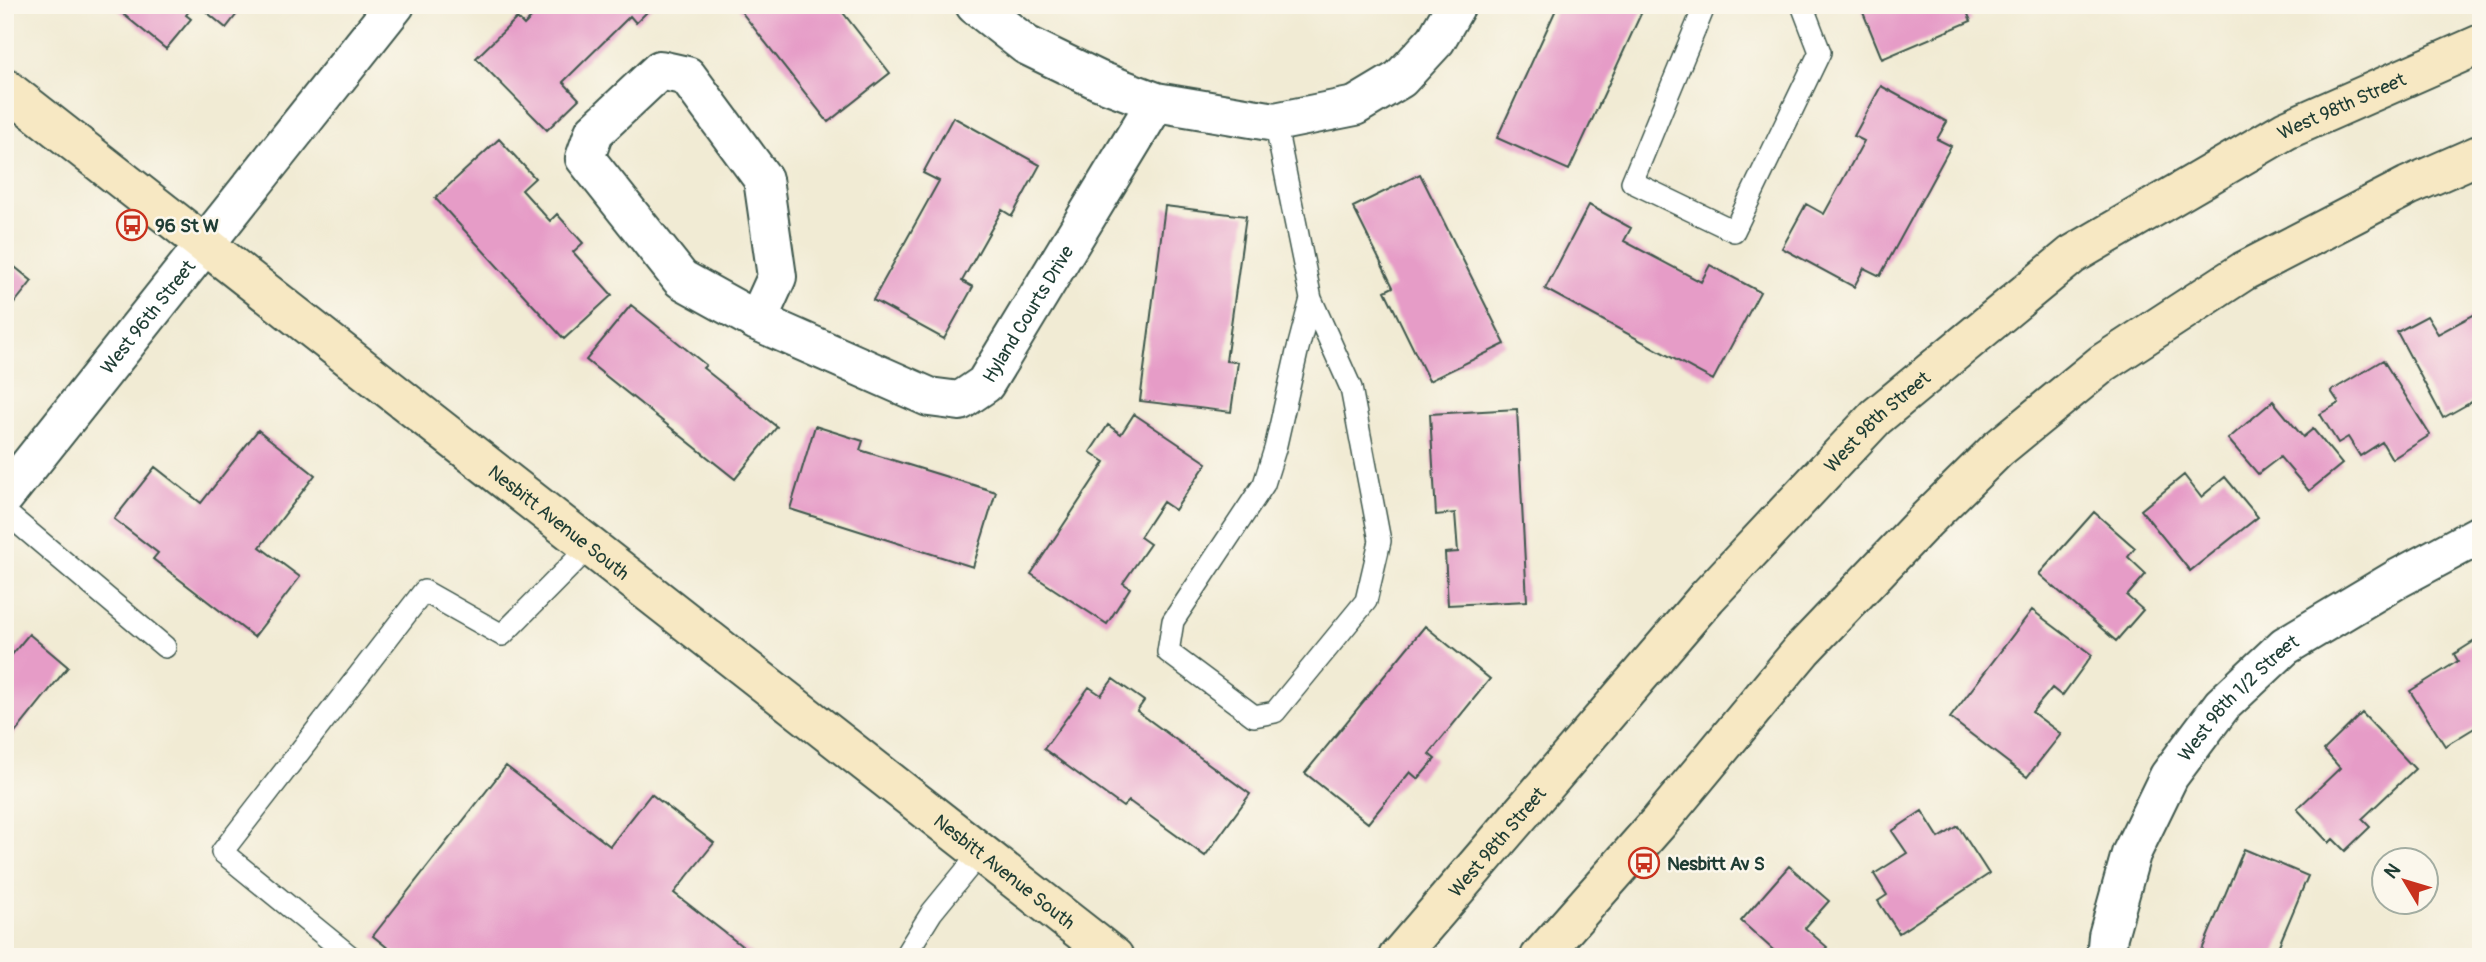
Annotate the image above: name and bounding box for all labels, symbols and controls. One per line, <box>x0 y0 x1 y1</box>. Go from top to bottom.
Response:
street label: West 98th Street <box>2273 68 2410 145</box>
bus stop icon: 96 St W <box>115 208 149 242</box>
place label: 96 St W <box>155 214 219 238</box>
street label: Hyland Courts Drive <box>978 241 1080 387</box>
street label: West 96th Street <box>96 255 201 379</box>
street label: West 98th Street <box>1819 366 1936 478</box>
street label: Nesbitt Avenue South <box>483 460 634 586</box>
street label: West 98th 1/2 Street <box>2173 630 2303 766</box>
street label: West 98th Street <box>1444 782 1552 902</box>
street label: Nesbitt Avenue South <box>929 809 1080 935</box>
bus stop icon: Nesbitt Av S <box>1627 846 1661 880</box>
north arrow <box>2370 846 2440 916</box>
place label: Nesbitt Av S <box>1667 852 1765 876</box>
text: N <box>2379 859 2406 884</box>

